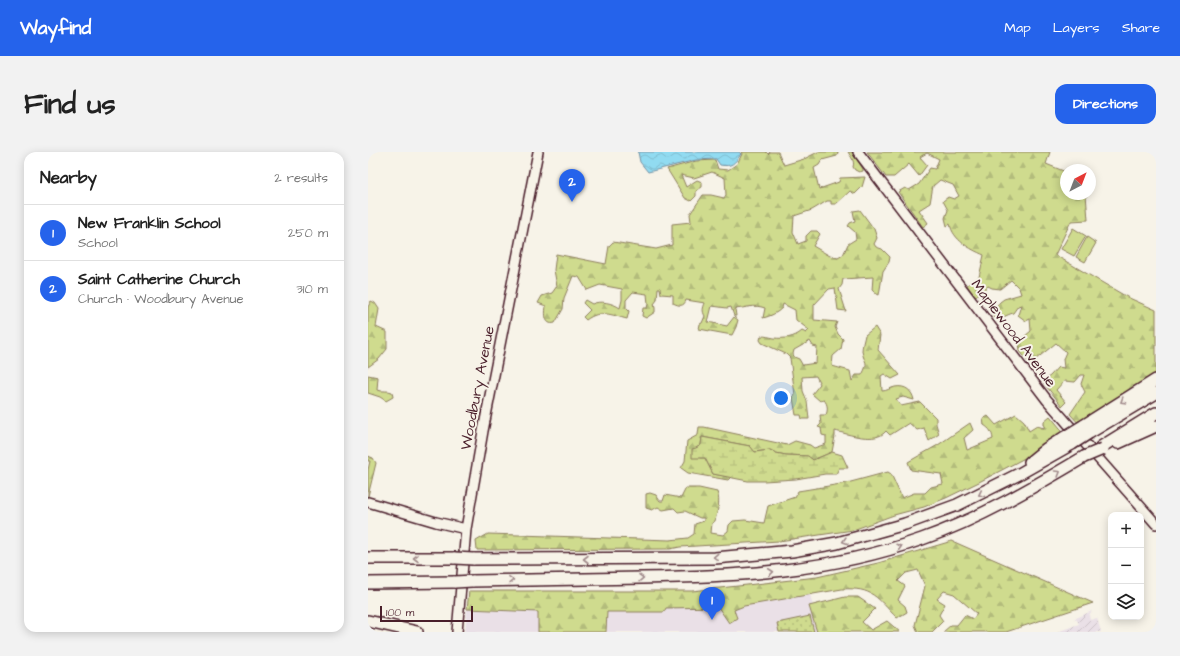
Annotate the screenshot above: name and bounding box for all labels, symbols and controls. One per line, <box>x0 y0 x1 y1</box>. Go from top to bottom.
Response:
text: Wayfind <box>20 15 91 42</box>
text: Map <box>1004 18 1031 38</box>
text: Layers <box>1053 18 1100 38</box>
text: Share <box>1122 18 1160 38</box>
button: Directions <box>1055 84 1156 124</box>
text: Find us <box>24 85 115 124</box>
north arrow <box>1060 164 1096 200</box>
text: Nearby <box>40 166 97 190</box>
text: 2 results <box>274 169 328 187</box>
pin: 2 <box>559 169 585 202</box>
text: New Franklin School <box>78 213 221 234</box>
text: 1 <box>52 224 54 242</box>
text: 250 m <box>288 224 328 242</box>
text: School <box>78 234 118 252</box>
text: Saint Catherine Church <box>78 269 240 290</box>
street label: Maplewood Avenue <box>966 275 1061 392</box>
text: 2 <box>49 280 57 298</box>
text: 310 m <box>296 280 328 298</box>
text: Church · Woodbury Avenue <box>78 290 243 308</box>
street label: Woodbury Avenue <box>455 324 501 452</box>
your location <box>771 388 791 408</box>
one-way arrow <box>1120 396 1127 403</box>
one-way arrow <box>1054 470 1061 477</box>
one-way arrow <box>977 489 985 497</box>
map controls <box>1108 512 1144 620</box>
button: + <box>1108 512 1144 548</box>
one-way arrow <box>842 536 849 545</box>
one-way arrow <box>895 543 902 552</box>
button: − <box>1108 548 1144 584</box>
one-way arrow <box>713 553 719 562</box>
one-way arrow <box>413 554 419 562</box>
one-way arrow <box>583 555 589 563</box>
one-way arrow <box>768 567 774 576</box>
one-way arrow <box>638 574 644 582</box>
one-way arrow <box>508 576 514 584</box>
button: layers <box>1108 584 1144 620</box>
pin: 1 <box>699 587 725 620</box>
scale bar <box>380 604 473 623</box>
text: 100 m <box>386 605 414 620</box>

